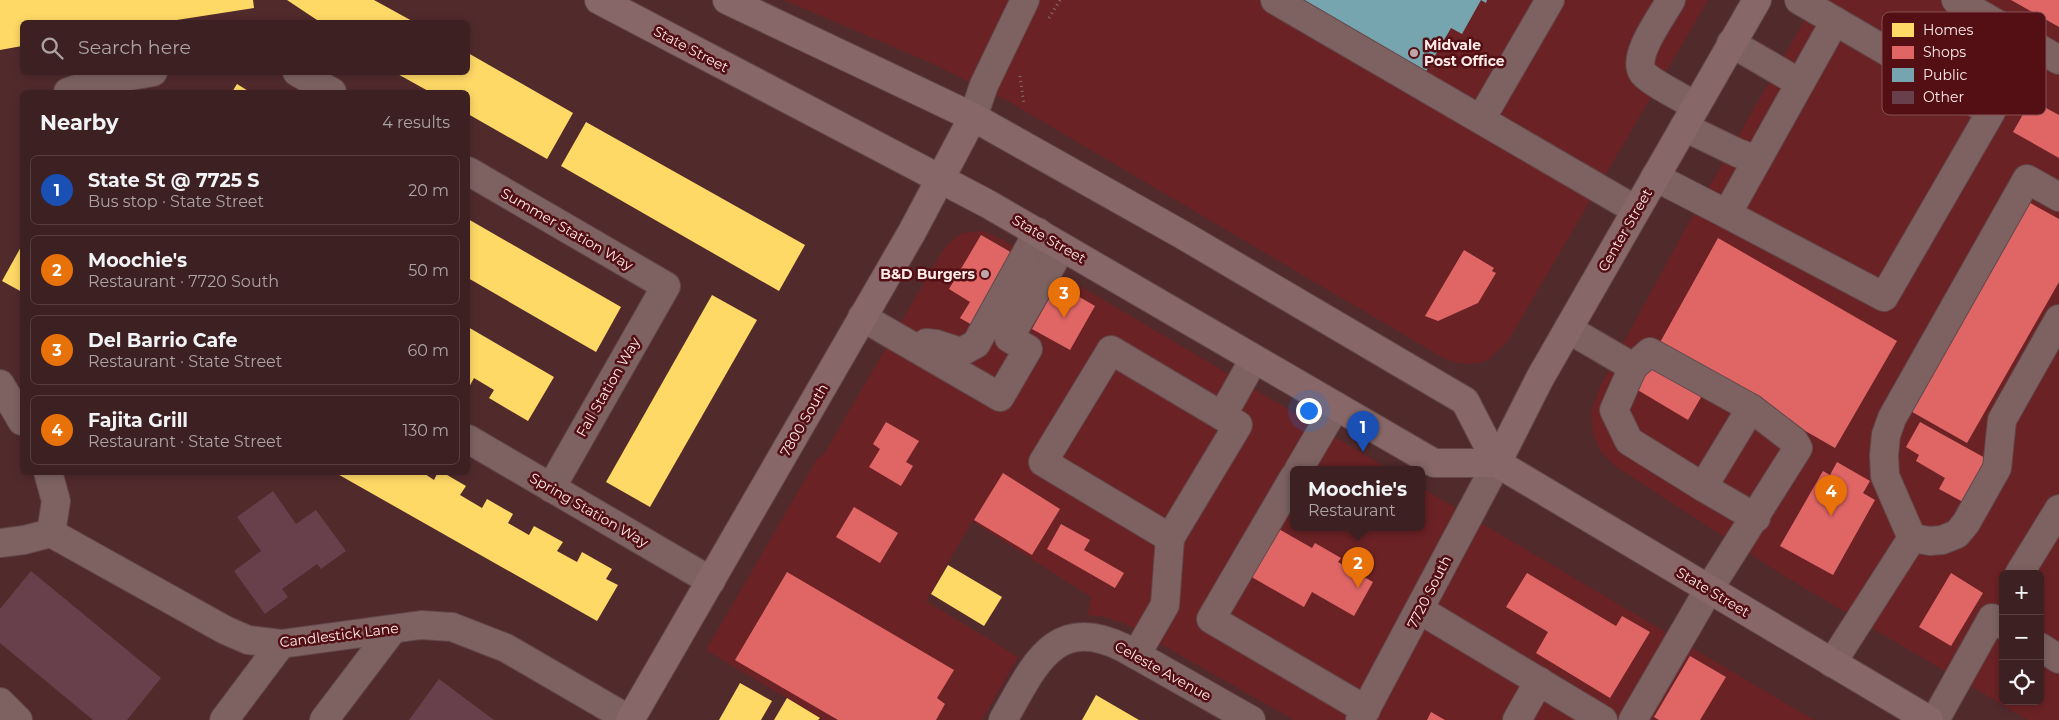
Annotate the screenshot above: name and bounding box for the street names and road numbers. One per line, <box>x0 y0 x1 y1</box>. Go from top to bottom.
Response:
street label: State Street <box>651 22 732 76</box>
street label: Summer Station Way <box>498 184 637 274</box>
street label: Center Street <box>1594 185 1656 275</box>
street label: State Street <box>1009 211 1089 267</box>
street label: Fall Station Way <box>572 334 644 440</box>
street label: 7800 South <box>776 380 832 460</box>
street label: Spring Station Way <box>526 469 652 552</box>
street label: 7720 South <box>1403 553 1455 631</box>
street label: State Street <box>1673 563 1753 621</box>
street label: Candlestick Lane <box>278 619 400 651</box>
street label: Celeste Avenue <box>1112 637 1214 705</box>

